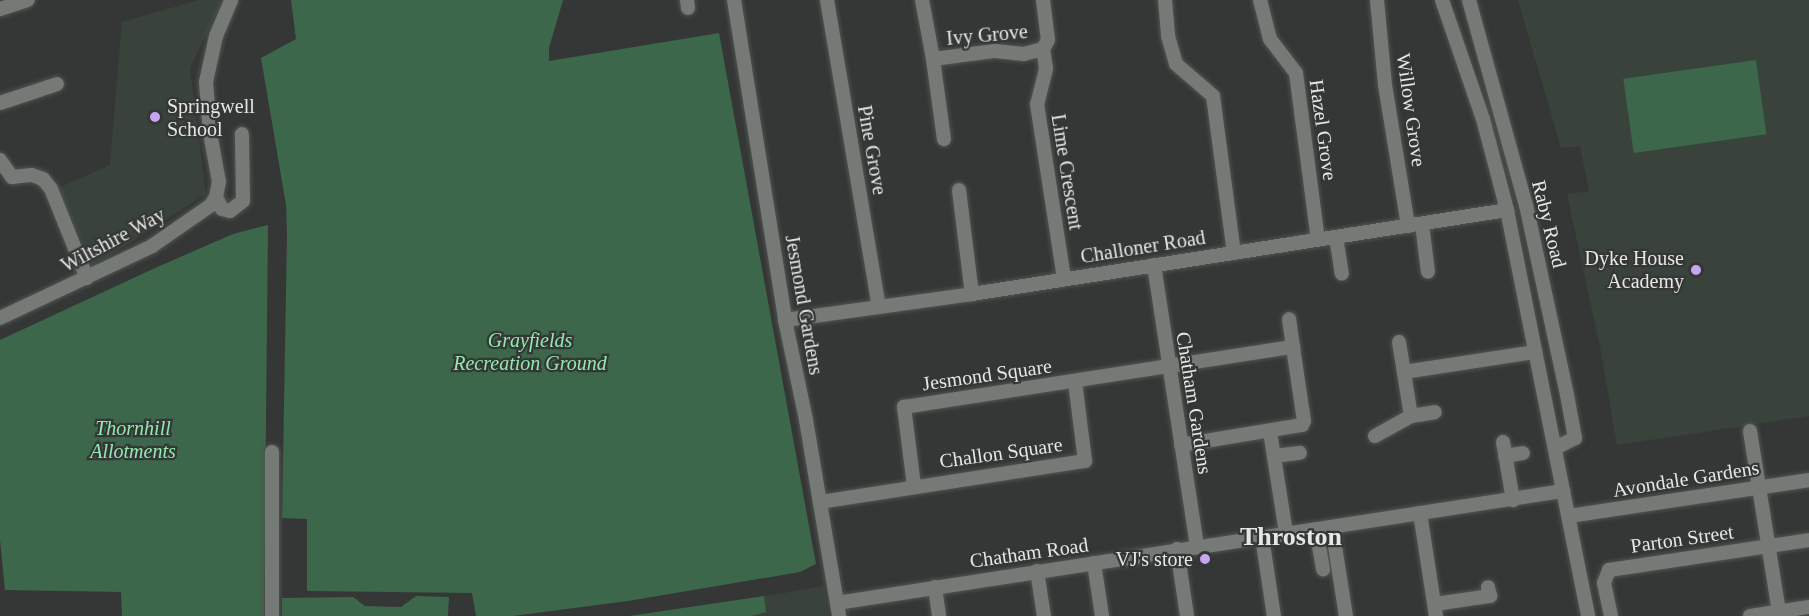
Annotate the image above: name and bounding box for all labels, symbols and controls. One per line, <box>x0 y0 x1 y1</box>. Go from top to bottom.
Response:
street label: Ivy Grove <box>945 19 1029 51</box>
street label: Willow Grove <box>1391 52 1431 168</box>
street label: Hazel Grove <box>1304 78 1342 182</box>
place label: Springwell School <box>167 94 255 141</box>
street label: Pine Grove <box>852 103 892 197</box>
marker: Springwell School <box>148 110 162 124</box>
street label: Lime Crescent <box>1046 112 1088 232</box>
street label: Raby Road <box>1527 178 1571 270</box>
street label: Wiltshire Way <box>57 202 169 278</box>
street label: Challoner Road <box>1079 225 1207 269</box>
street label: Jesmond Gardens <box>780 233 828 377</box>
place label: Dyke House Academy <box>1585 246 1684 293</box>
marker: Dyke House Academy <box>1689 263 1703 277</box>
park label: Grayfields Recreation Ground <box>453 328 607 375</box>
street label: Chatham Gardens <box>1171 330 1217 476</box>
street label: Jesmond Square <box>921 354 1053 396</box>
park label: Thornhill Allotments <box>90 417 176 464</box>
street label: Challon Square <box>938 432 1064 474</box>
street label: Avondale Gardens <box>1611 456 1761 502</box>
street label: Parton Street <box>1629 520 1735 558</box>
district label: Throston <box>1240 521 1342 553</box>
street label: Chatham Road <box>968 533 1090 573</box>
place label: VJ's store <box>1116 547 1193 571</box>
marker: VJ's store <box>1198 552 1212 566</box>

